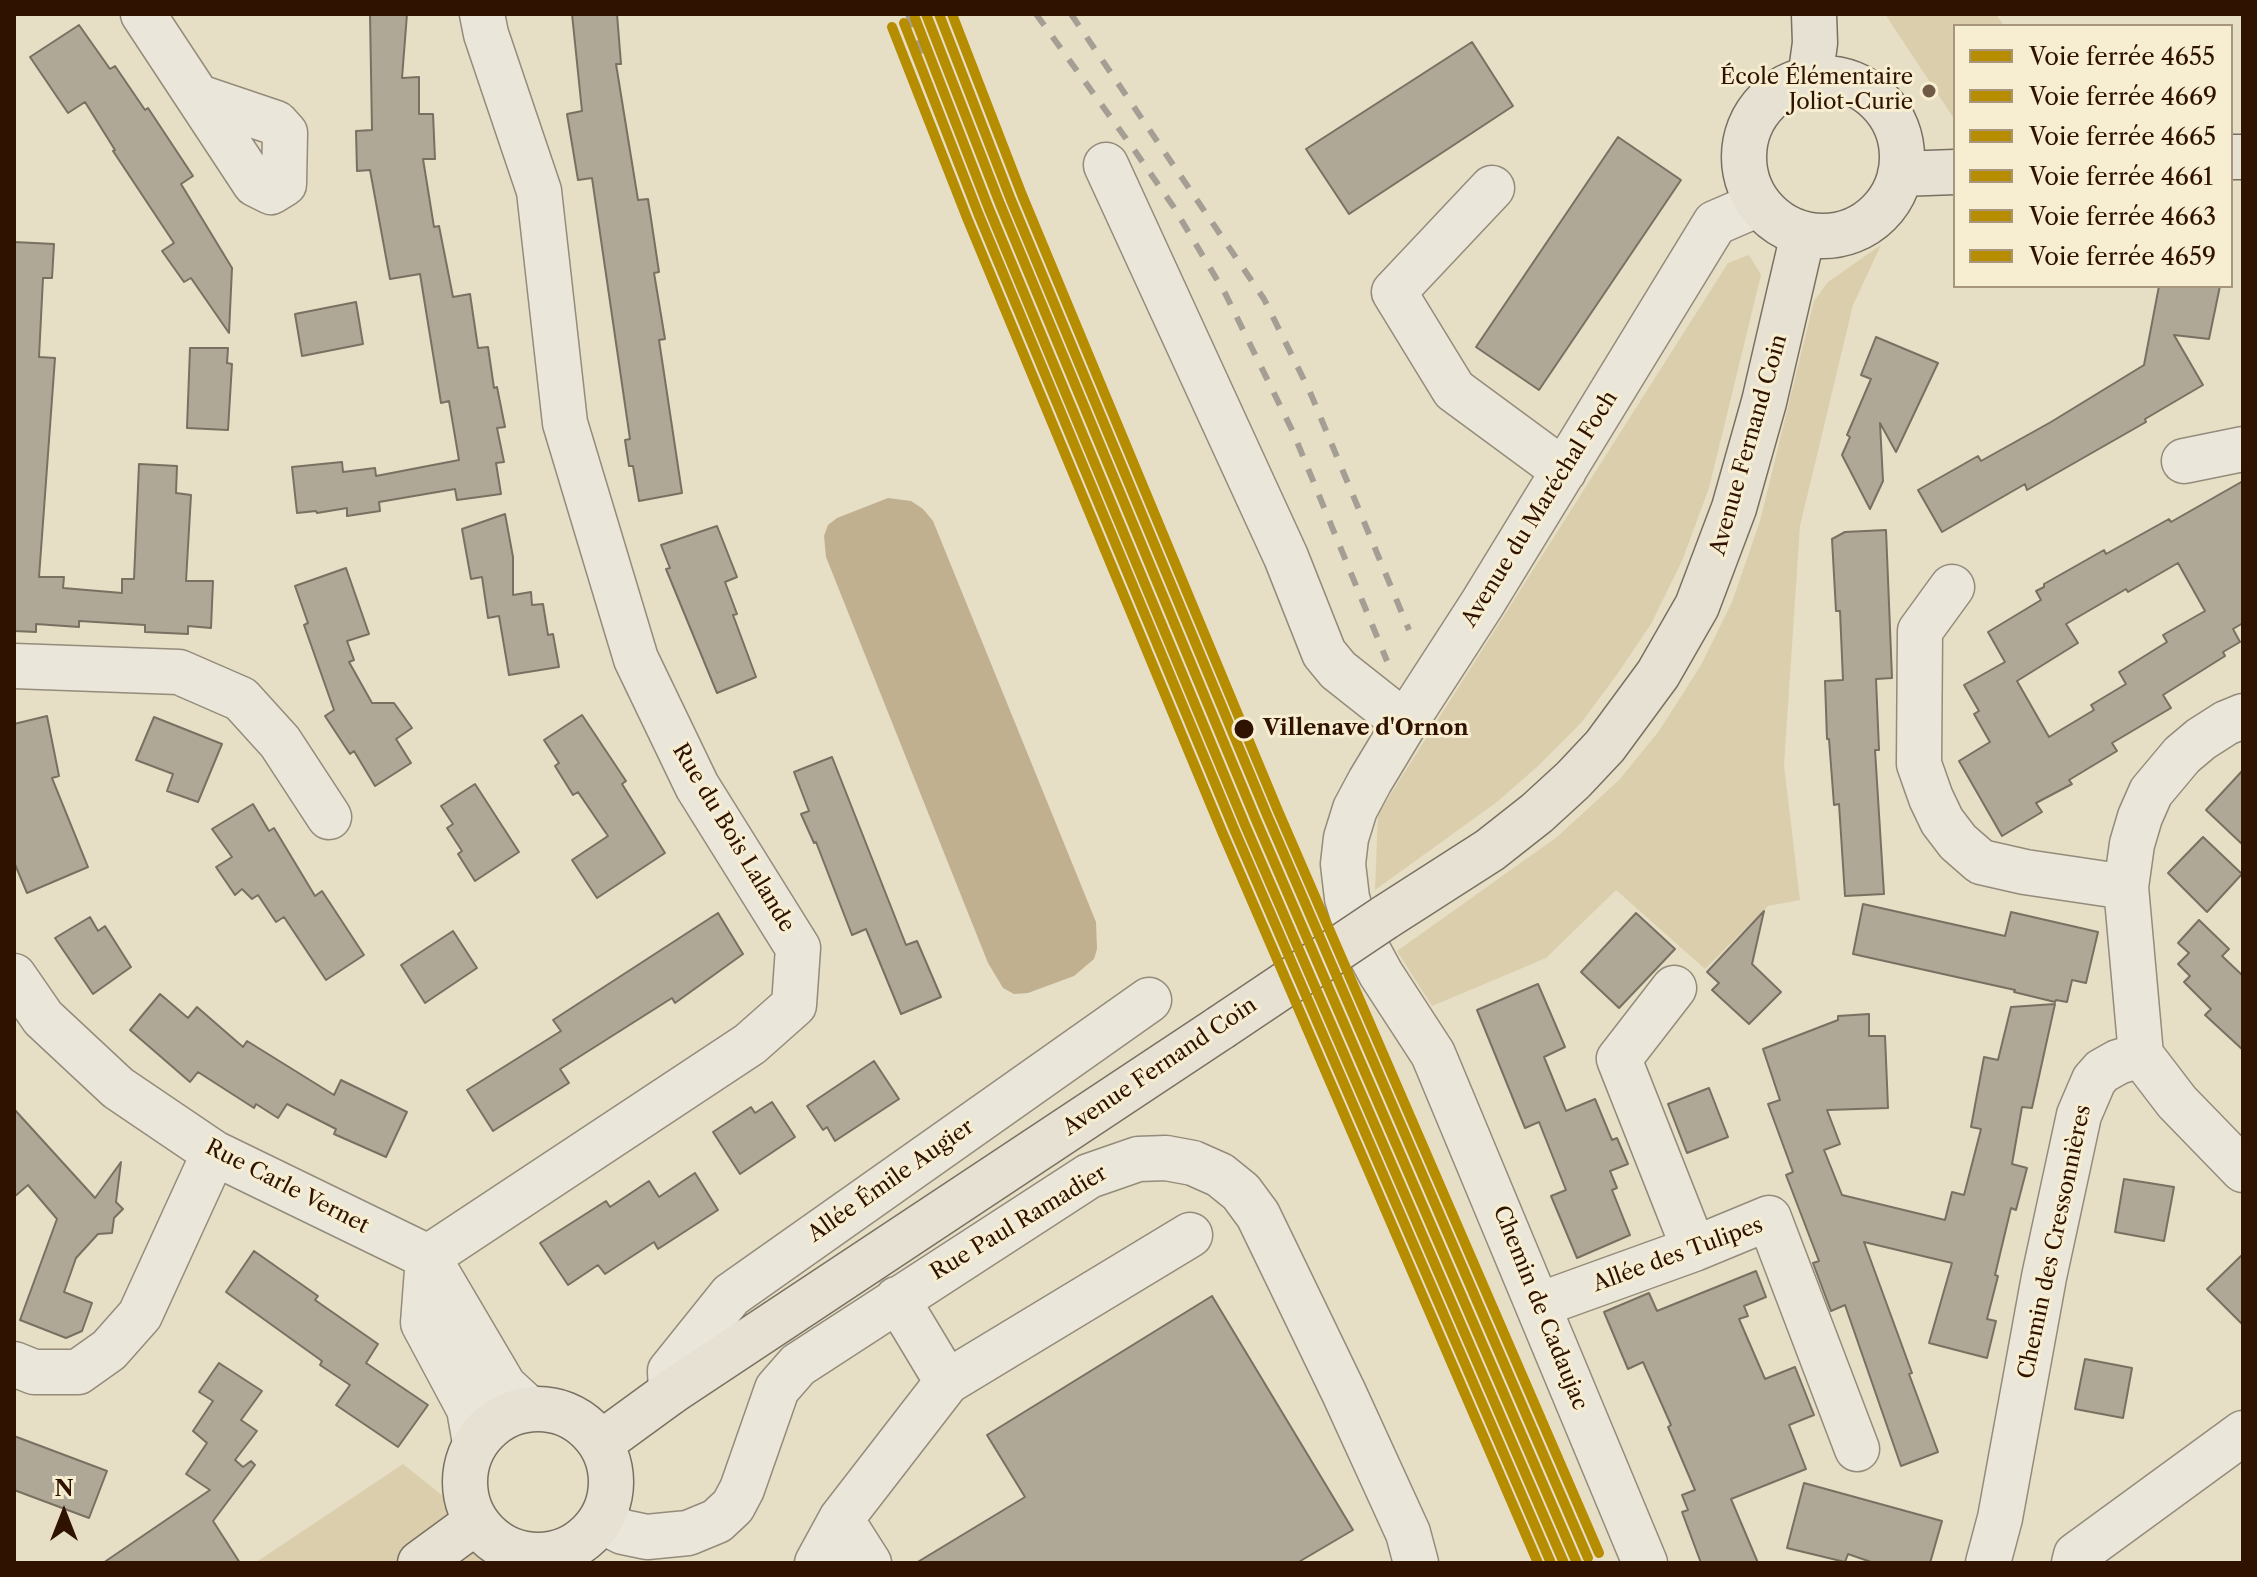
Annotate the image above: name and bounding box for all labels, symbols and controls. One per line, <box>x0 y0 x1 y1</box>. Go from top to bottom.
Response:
legend <box>1953 24 2233 288</box>
text: Voie ferrée 4655 <box>2029 42 2215 71</box>
place label: École Élémentaire Joliot-Curie <box>1720 65 1913 116</box>
marker: École Élémentaire Joliot-Curie <box>1920 82 1938 100</box>
text: Voie ferrée 4669 <box>2029 82 2217 111</box>
text: Voie ferrée 4665 <box>2029 122 2216 151</box>
text: Voie ferrée 4661 <box>2029 162 2213 191</box>
text: Voie ferrée 4663 <box>2029 202 2216 231</box>
text: Voie ferrée 4659 <box>2029 242 2216 271</box>
street label: Avenue Fernand Coin <box>1705 332 1793 558</box>
street label: Avenue du Maréchal Foch <box>1456 386 1624 632</box>
place label: Villenave d'Ornon <box>1263 716 1468 742</box>
marker: Villenave d'Ornon <box>1232 717 1256 741</box>
street label: Rue du Bois Lalande <box>666 739 800 937</box>
street label: Avenue Fernand Coin <box>1058 992 1262 1142</box>
street label: Chemin des Cressonnières <box>2013 1103 2097 1381</box>
street label: Allée Émile Augier <box>803 1114 979 1248</box>
street label: Rue Carle Vernet <box>201 1134 373 1240</box>
street label: Rue Paul Ramadier <box>926 1160 1112 1286</box>
street label: Chemin de Cadaujac <box>1487 1202 1593 1414</box>
street label: Allée des Tulipes <box>1589 1212 1767 1298</box>
north arrow <box>24 1473 104 1553</box>
text: N <box>54 1475 74 1502</box>

